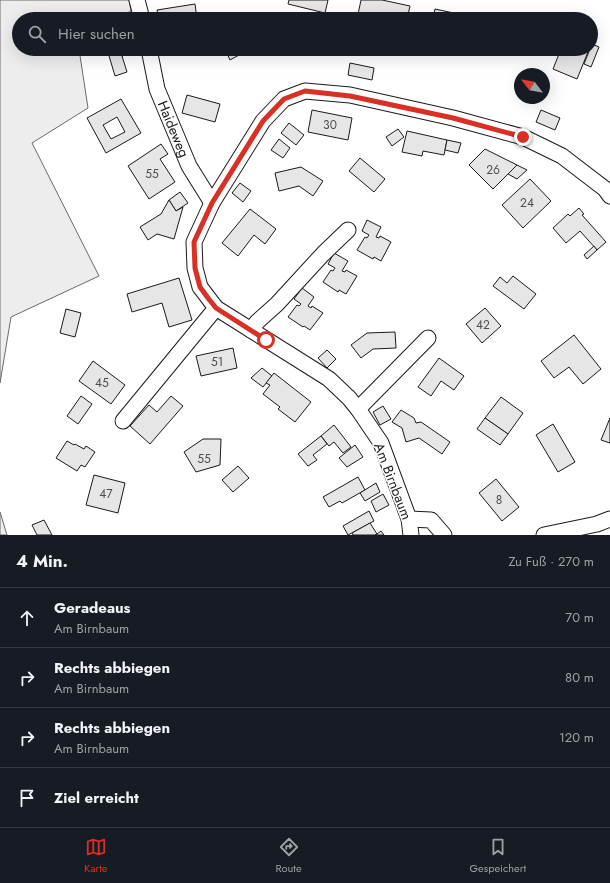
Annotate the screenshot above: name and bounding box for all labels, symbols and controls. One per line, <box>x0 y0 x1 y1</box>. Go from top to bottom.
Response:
search box <box>12 12 598 56</box>
icon: search <box>26 23 48 45</box>
text: Hier suchen <box>58 23 135 45</box>
north arrow <box>514 68 550 104</box>
street label: Haideweg <box>153 97 194 160</box>
house number: 30 <box>323 116 337 134</box>
route end <box>514 128 532 146</box>
house number: 26 <box>486 161 500 179</box>
house number: 55 <box>145 165 159 183</box>
house number: 24 <box>520 194 534 212</box>
house number: 42 <box>476 316 490 334</box>
route start <box>257 331 275 349</box>
house number: 51 <box>211 353 223 371</box>
house number: 45 <box>95 374 109 392</box>
street label: Am Birnbaum <box>369 440 417 522</box>
house number: 55 <box>197 450 211 468</box>
house number: 47 <box>99 485 113 503</box>
house number: 8 <box>496 491 502 509</box>
text: 4 Min. <box>16 549 68 573</box>
text: Zu Fuß · 270 m <box>508 552 594 571</box>
text: Geradeaus <box>54 597 130 619</box>
icon: ahead <box>16 607 38 629</box>
text: 70 m <box>565 608 594 627</box>
text: Am Birnbaum <box>54 619 129 638</box>
text: Rechts abbiegen <box>54 657 170 679</box>
icon: right <box>16 667 38 689</box>
text: 80 m <box>565 668 594 687</box>
text: Am Birnbaum <box>54 679 129 698</box>
text: Rechts abbiegen <box>54 717 170 739</box>
icon: right <box>16 727 38 749</box>
text: 120 m <box>559 728 594 747</box>
text: Am Birnbaum <box>54 739 129 758</box>
icon: arrive <box>16 787 38 809</box>
text: Ziel erreicht <box>54 787 139 809</box>
tab: Karte <box>84 836 108 876</box>
tab: Route <box>275 836 302 876</box>
tab: Gespeichert <box>470 836 526 876</box>

